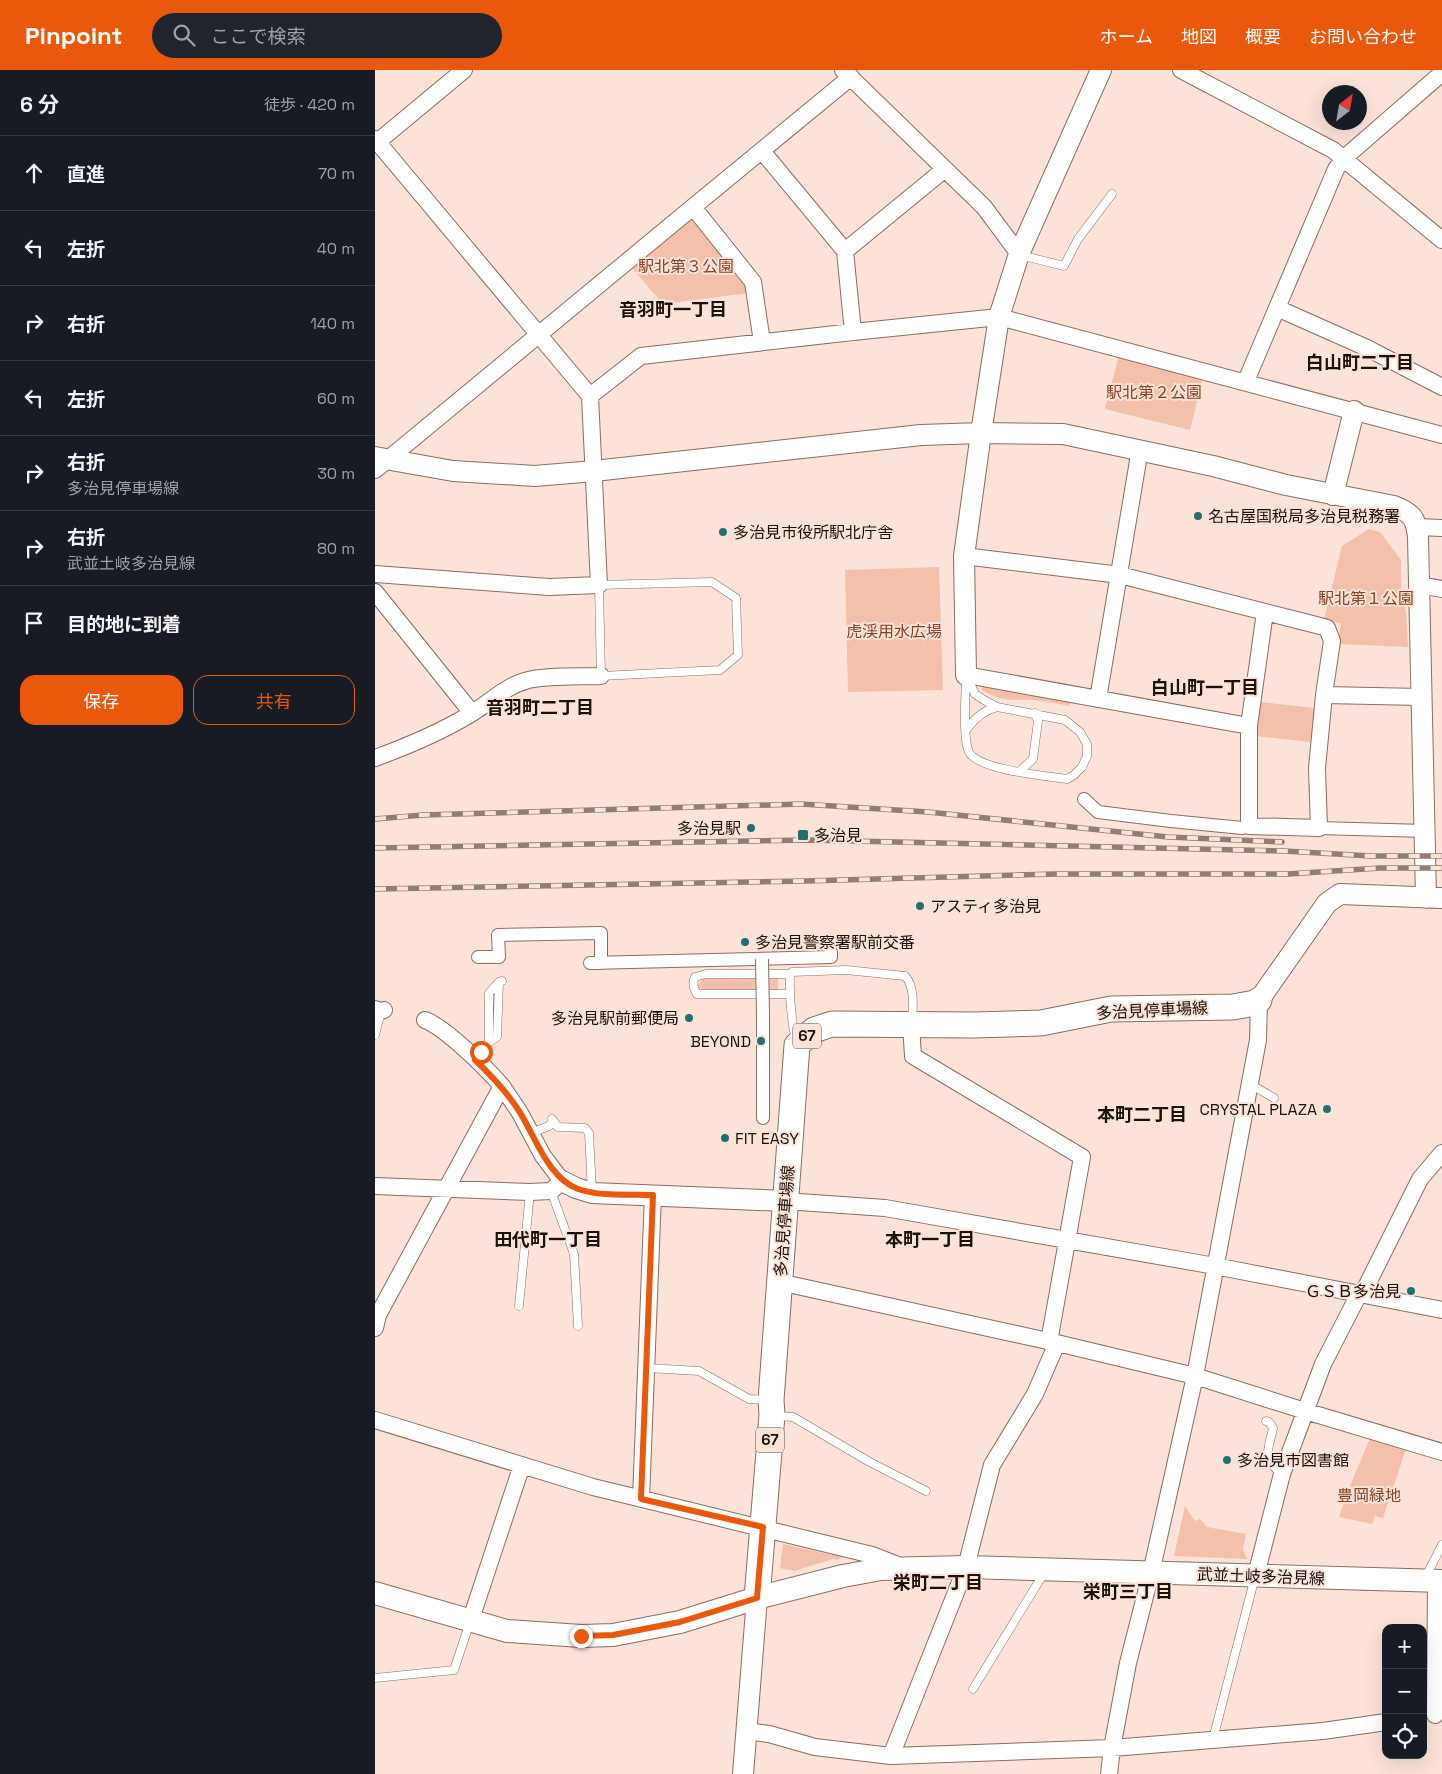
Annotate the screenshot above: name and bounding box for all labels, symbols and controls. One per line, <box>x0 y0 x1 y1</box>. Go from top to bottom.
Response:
search box <box>152 13 502 58</box>
text: Pinpoint <box>25 20 122 51</box>
icon: search <box>170 21 198 49</box>
text: ここで検索 <box>210 24 305 49</box>
text: ホーム <box>1100 25 1153 48</box>
text: 地図 <box>1181 25 1217 48</box>
text: 概要 <box>1245 25 1281 48</box>
text: お問い合わせ <box>1309 25 1417 48</box>
north arrow <box>1322 85 1367 130</box>
text: 6 分 <box>20 91 59 118</box>
text: 徒歩 · 420 m <box>264 94 355 115</box>
icon: ahead <box>20 159 48 187</box>
text: 直進 <box>67 162 105 187</box>
text: 70 m <box>318 163 355 184</box>
icon: left <box>20 234 48 262</box>
text: 左折 <box>67 237 105 262</box>
text: 40 m <box>317 238 355 259</box>
park label: 駅北第３公園 <box>638 256 734 277</box>
district label: 音羽町一丁目 <box>619 298 727 321</box>
icon: right <box>20 309 48 337</box>
text: 右折 <box>67 312 105 337</box>
text: 140 m <box>310 313 355 334</box>
district label: 白山町二丁目 <box>1306 351 1414 374</box>
park label: 駅北第２公園 <box>1106 382 1202 403</box>
icon: left <box>20 384 48 412</box>
text: 左折 <box>67 387 105 412</box>
text: 60 m <box>317 388 355 409</box>
text: 右折 <box>67 450 105 475</box>
icon: right <box>20 459 48 487</box>
text: 30 m <box>317 463 355 484</box>
text: 多治見停車場線 <box>67 478 179 499</box>
place label: 名古屋国税局多治見税務署 <box>1208 506 1400 527</box>
marker: 名古屋国税局多治見税務署 <box>1192 510 1204 522</box>
place label: 多治見市役所駅北庁舎 <box>733 522 893 543</box>
text: 右折 <box>67 525 105 550</box>
marker: 多治見市役所駅北庁舎 <box>717 526 729 538</box>
icon: right <box>20 534 48 562</box>
text: 80 m <box>317 538 355 559</box>
text: 武並土岐多治見線 <box>67 553 195 574</box>
park label: 駅北第１公園 <box>1318 588 1414 609</box>
icon: arrive <box>20 609 48 637</box>
text: 目的地に到着 <box>67 612 181 637</box>
park label: 虎渓用水広場 <box>846 621 942 642</box>
button: 保存 <box>20 675 183 725</box>
button: 共有 <box>193 675 355 725</box>
district label: 白山町一丁目 <box>1151 676 1259 699</box>
district label: 音羽町二丁目 <box>486 696 594 719</box>
place label: 多治見駅 <box>677 818 741 839</box>
marker: 多治見駅 <box>745 822 757 834</box>
place label: 多治見 <box>814 825 862 846</box>
marker: 多治見 <box>796 828 810 842</box>
place label: アスティ多治見 <box>930 896 1041 917</box>
marker: アスティ多治見 <box>914 900 926 912</box>
place label: 多治見警察署駅前交番 <box>755 932 915 953</box>
marker: 多治見警察署駅前交番 <box>739 936 751 948</box>
street label: 多治見停車場線 <box>1096 997 1209 1024</box>
place label: 多治見駅前郵便局 <box>551 1008 679 1029</box>
marker: 多治見駅前郵便局 <box>683 1012 695 1024</box>
road number: 67 <box>793 1024 821 1048</box>
place label: BEYOND <box>690 1031 751 1052</box>
marker: BEYOND <box>755 1035 767 1047</box>
route start <box>470 1041 493 1064</box>
place label: CRYSTAL PLAZA <box>1200 1099 1317 1120</box>
district label: 本町二丁目 <box>1097 1103 1187 1126</box>
marker: CRYSTAL PLAZA <box>1321 1103 1333 1115</box>
place label: FIT EASY <box>735 1128 799 1149</box>
marker: FIT EASY <box>719 1132 731 1144</box>
street label: 多治見停車場線 <box>770 1164 799 1278</box>
district label: 田代町一丁目 <box>494 1228 602 1251</box>
district label: 本町一丁目 <box>885 1228 975 1251</box>
place label: ＧＳＢ多治見 <box>1305 1281 1401 1302</box>
marker: ＧＳＢ多治見 <box>1405 1285 1417 1297</box>
road number: 67 <box>756 1428 784 1452</box>
place label: 多治見市図書館 <box>1237 1450 1349 1471</box>
marker: 多治見市図書館 <box>1221 1454 1233 1466</box>
park label: 豊岡緑地 <box>1337 1485 1401 1506</box>
street label: 武並土岐多治見線 <box>1197 1564 1325 1589</box>
district label: 栄町二丁目 <box>893 1571 983 1594</box>
district label: 栄町三丁目 <box>1083 1580 1173 1603</box>
map controls <box>1382 1624 1427 1759</box>
button: + <box>1382 1624 1427 1669</box>
route end <box>570 1625 593 1648</box>
button: − <box>1382 1669 1427 1714</box>
button: locate <box>1382 1714 1427 1759</box>

